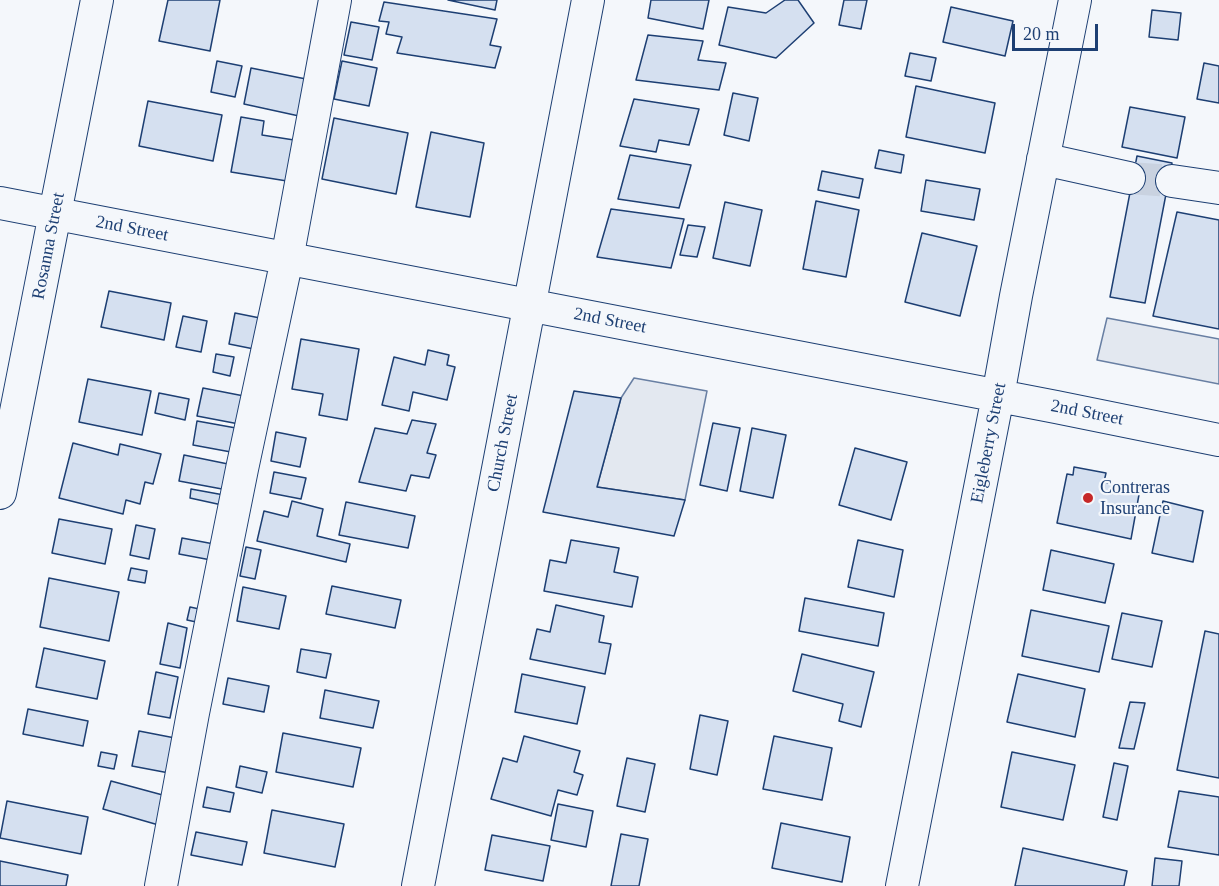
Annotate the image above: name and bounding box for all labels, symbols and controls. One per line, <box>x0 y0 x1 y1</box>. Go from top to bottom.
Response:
scale bar <box>1015 12 1100 50</box>
text: 20 m <box>1023 24 1060 44</box>
street label: Rosanna Street <box>28 191 70 301</box>
street label: 2nd Street <box>94 211 170 247</box>
street label: 2nd Street <box>572 303 648 339</box>
street label: Eigleberry Street <box>967 381 1011 505</box>
street label: Church Street <box>483 392 523 494</box>
street label: 2nd Street <box>1049 395 1125 431</box>
place label: Contreras Insurance <box>1100 477 1170 520</box>
marker: Contreras Insurance <box>1081 491 1095 505</box>

